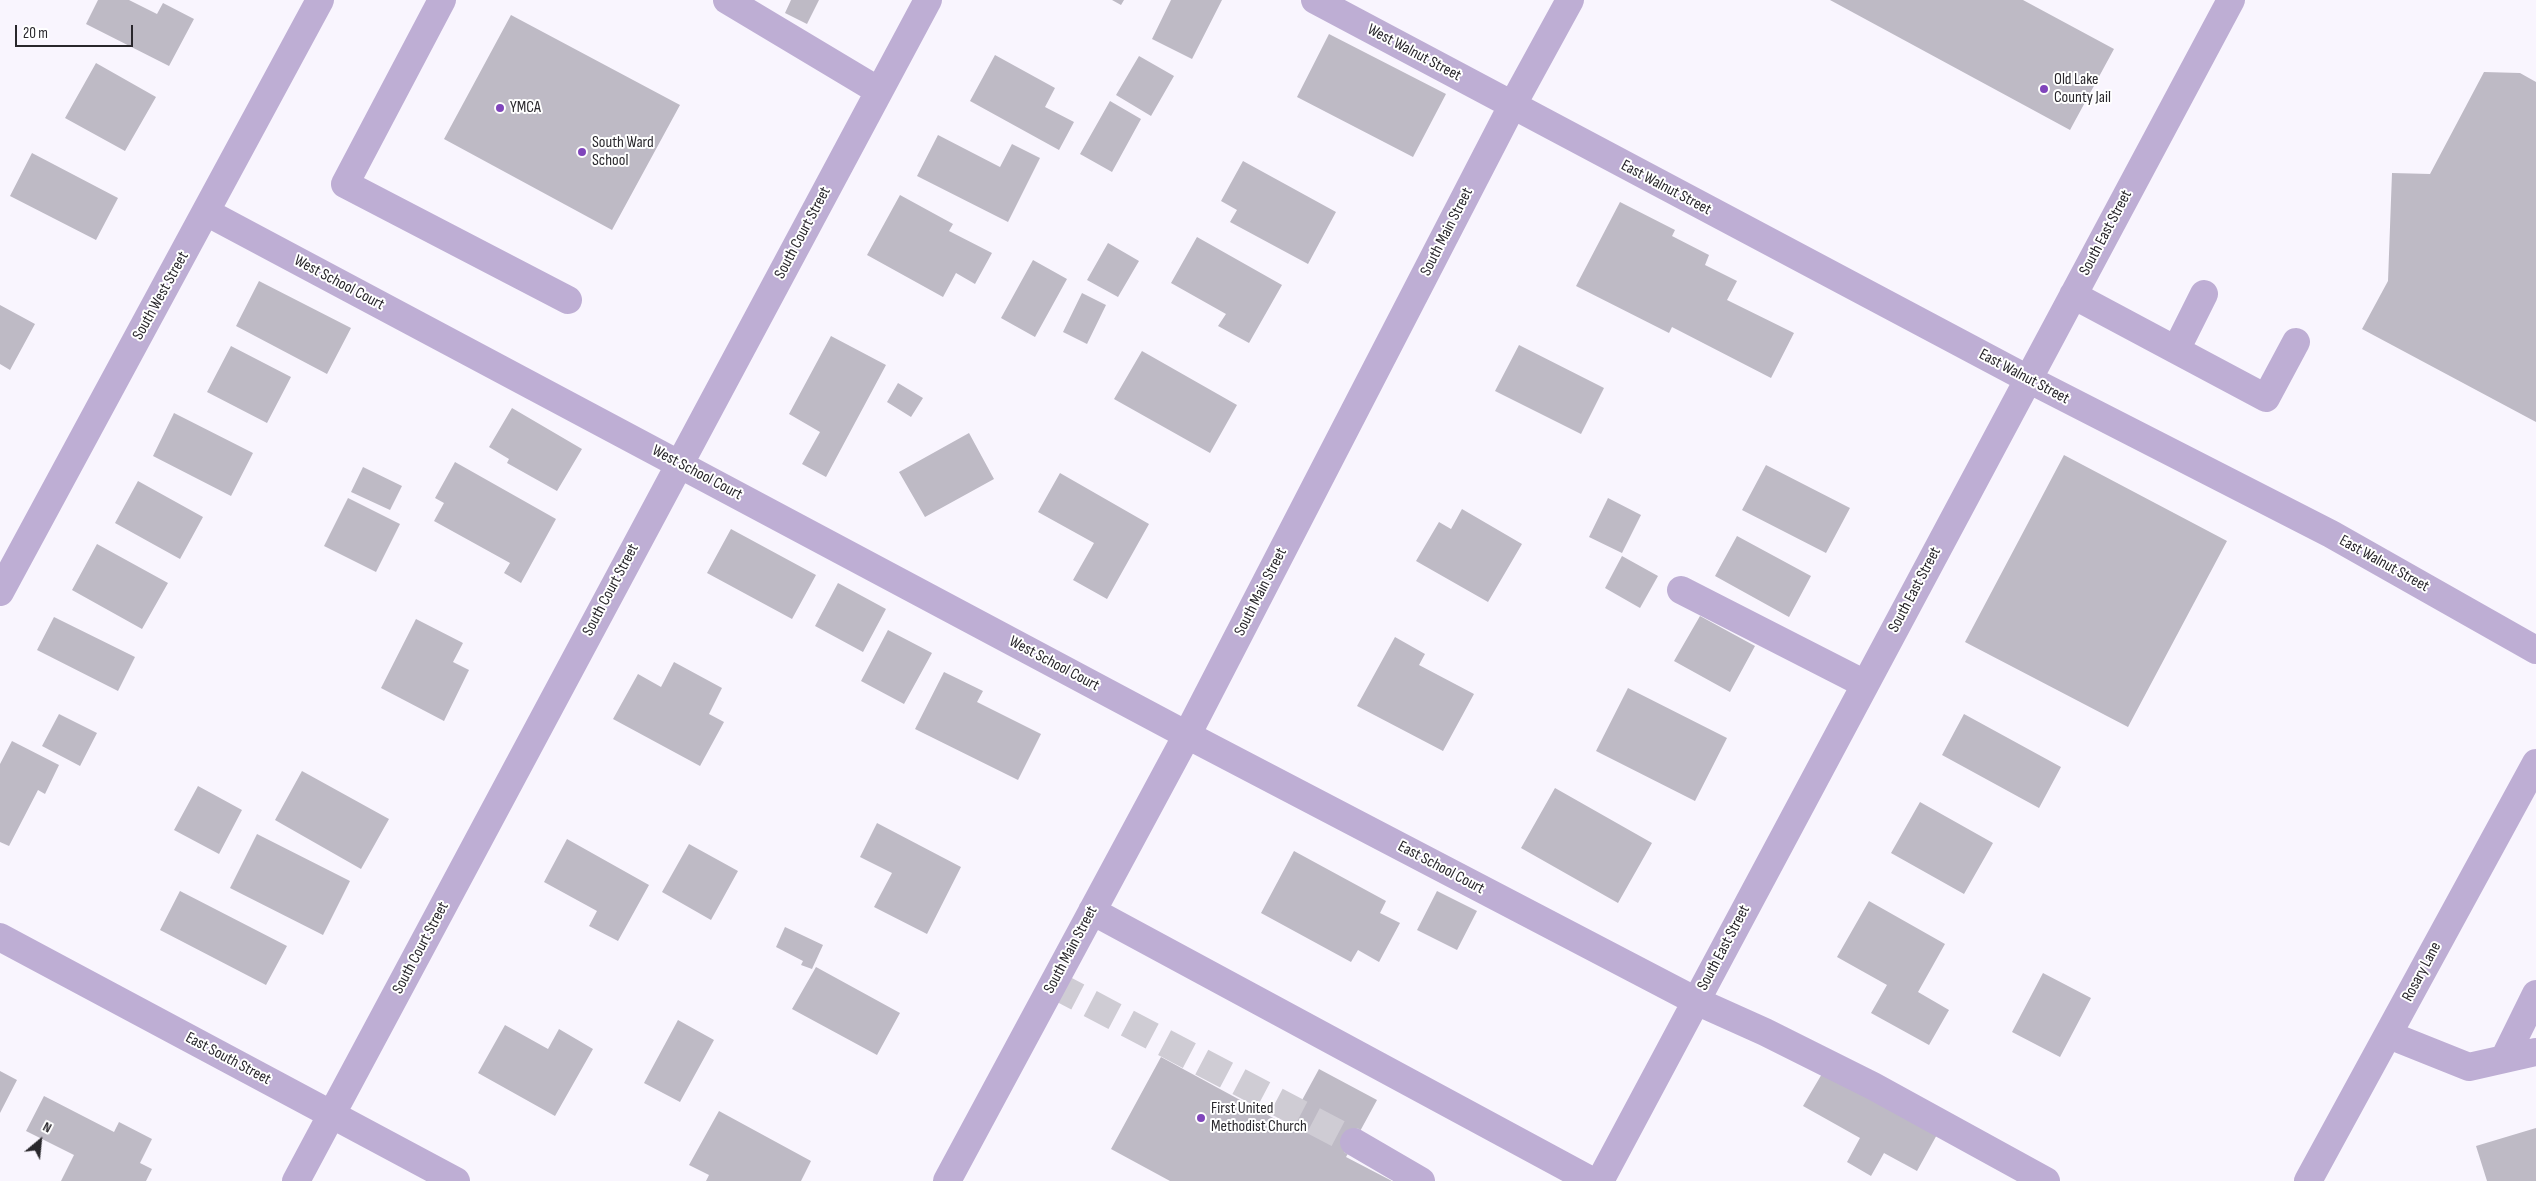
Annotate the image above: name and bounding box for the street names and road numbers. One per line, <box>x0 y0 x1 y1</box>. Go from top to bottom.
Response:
street label: West Walnut Street <box>1364 20 1464 86</box>
street label: East Walnut Street <box>1618 156 1714 220</box>
street label: South Court Street <box>771 184 835 282</box>
street label: South Main Street <box>1417 185 1477 279</box>
street label: South East Street <box>2075 187 2137 279</box>
street label: South West Street <box>129 249 193 343</box>
street label: West School Court <box>291 251 387 315</box>
street label: East Walnut Street <box>1976 345 2072 409</box>
street label: West School Court <box>649 441 745 505</box>
street label: East Walnut Street <box>2336 531 2432 597</box>
street label: South Court Street <box>579 541 643 639</box>
street label: South East Street <box>1884 544 1946 636</box>
street label: South Main Street <box>1231 545 1291 639</box>
street label: West School Court <box>1006 632 1102 696</box>
street label: East School Court <box>1394 837 1488 899</box>
street label: South Court Street <box>389 899 453 997</box>
street label: South East Street <box>1693 902 1755 994</box>
street label: South Main Street <box>1040 903 1102 997</box>
street label: Rosary Lane <box>2398 939 2446 1005</box>
street label: East South Street <box>182 1028 274 1090</box>

